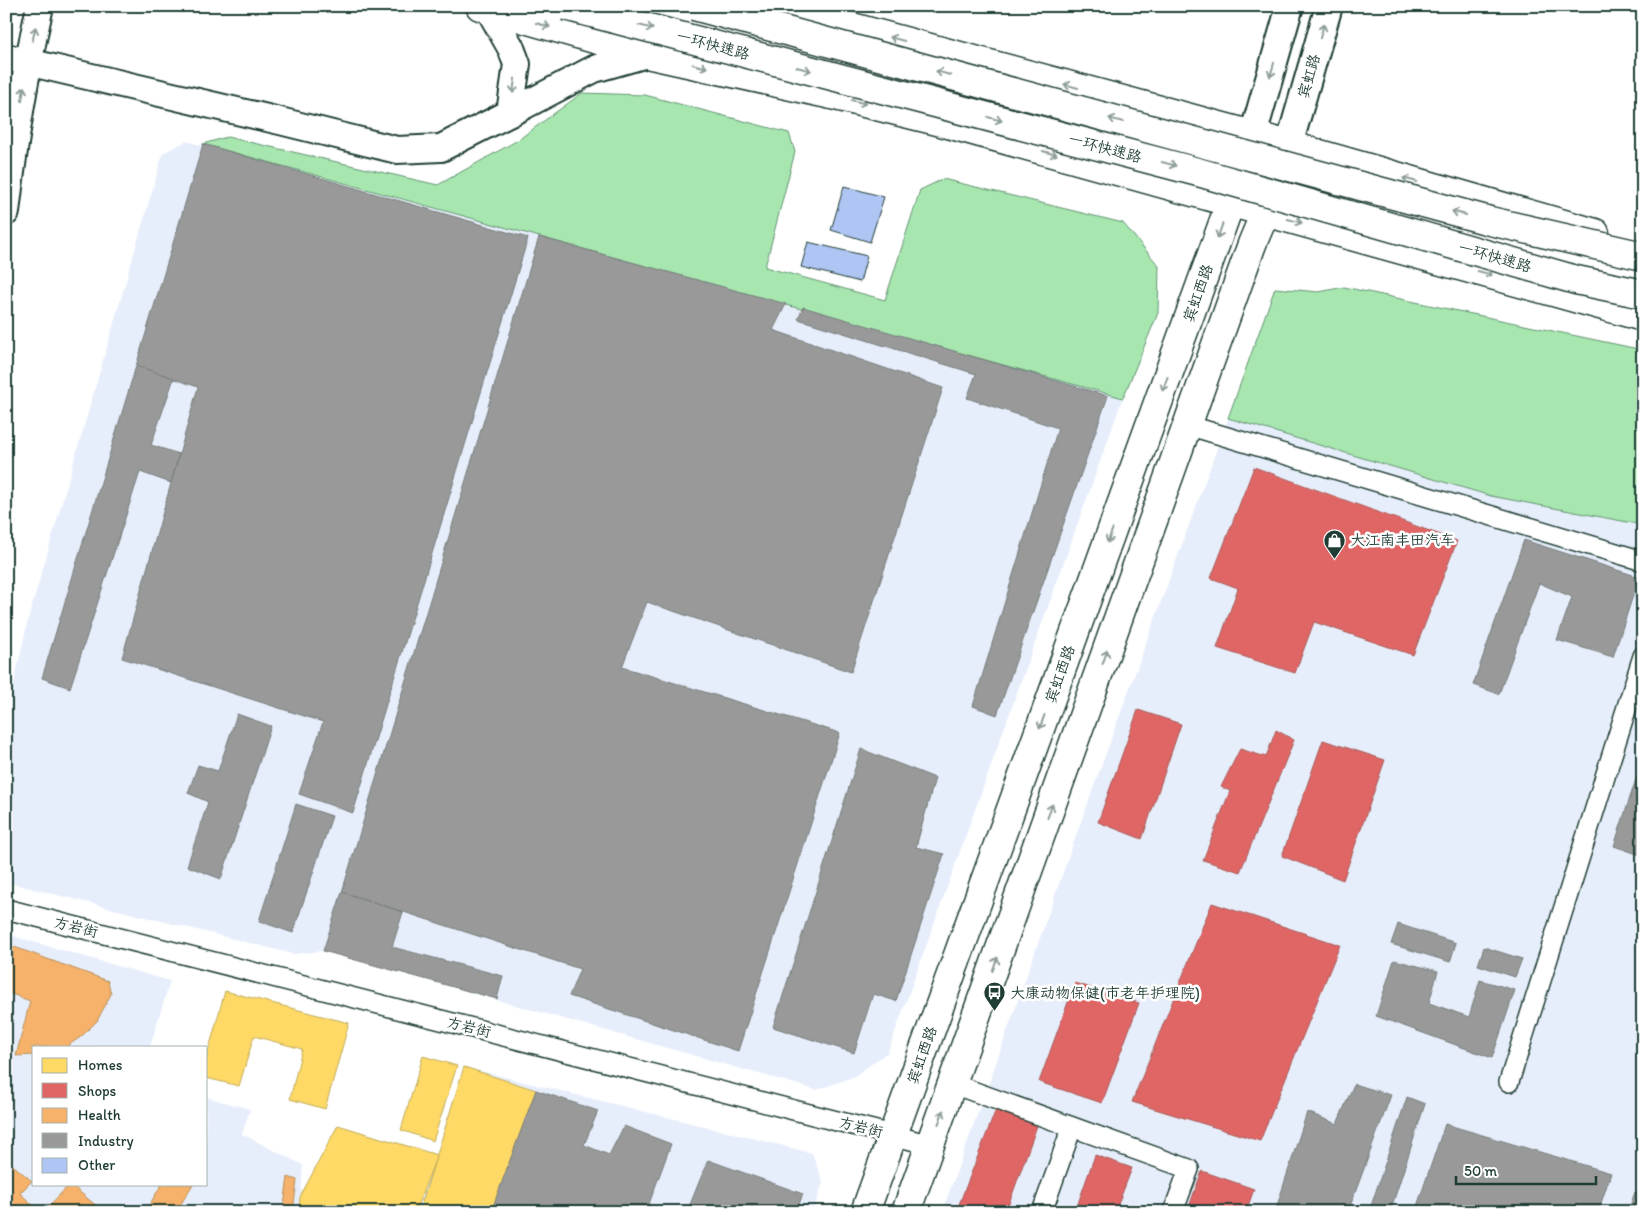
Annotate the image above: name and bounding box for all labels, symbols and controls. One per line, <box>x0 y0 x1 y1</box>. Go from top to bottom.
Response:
one-way arrow <box>535 20 551 30</box>
one-way arrow <box>638 23 654 33</box>
one-way arrow <box>1317 23 1327 39</box>
one-way arrow <box>30 26 39 42</box>
street label: 一环快速路 <box>674 27 752 63</box>
one-way arrow <box>889 34 905 44</box>
street label: 宾虹路 <box>1294 52 1324 100</box>
one-way arrow <box>1266 61 1276 77</box>
one-way arrow <box>692 62 708 71</box>
one-way arrow <box>795 64 811 74</box>
one-way arrow <box>935 68 951 77</box>
one-way arrow <box>508 78 518 94</box>
one-way arrow <box>1063 81 1079 90</box>
one-way arrow <box>18 86 28 102</box>
one-way arrow <box>850 98 866 107</box>
one-way arrow <box>986 115 1002 124</box>
one-way arrow <box>1109 115 1125 124</box>
street label: 一环快速路 <box>1066 130 1144 166</box>
one-way arrow <box>1041 148 1057 158</box>
one-way arrow <box>1160 160 1176 170</box>
one-way arrow <box>1403 175 1419 184</box>
one-way arrow <box>1452 207 1468 217</box>
one-way arrow <box>1286 216 1302 226</box>
one-way arrow <box>1215 223 1225 238</box>
street label: 一环快速路 <box>1456 238 1534 276</box>
street label: 宾虹西路 <box>1179 262 1217 324</box>
one-way arrow <box>1477 269 1493 278</box>
one-way arrow <box>1160 375 1169 391</box>
one-way arrow <box>1105 528 1114 544</box>
shop icon: 大江南丰田汽车 <box>1322 528 1346 559</box>
place label: 大江南丰田汽车 <box>1350 531 1455 549</box>
street label: 宾虹西路 <box>1041 643 1079 705</box>
one-way arrow <box>1101 650 1110 666</box>
one-way arrow <box>1037 714 1046 729</box>
one-way arrow <box>1046 803 1055 819</box>
street label: 方岩街 <box>52 913 100 941</box>
one-way arrow <box>991 956 1001 972</box>
bus stop icon: 大康动物保健(市老年护理院) <box>982 981 1006 1012</box>
place label: 大康动物保健(市老年护理院) <box>1010 984 1200 1002</box>
street label: 方岩街 <box>445 1013 493 1041</box>
street label: 宾虹西路 <box>903 1024 941 1086</box>
legend <box>32 1046 208 1186</box>
text: Homes <box>78 1056 123 1074</box>
text: Shops <box>78 1082 117 1100</box>
text: Health <box>78 1106 121 1124</box>
one-way arrow <box>937 1109 946 1125</box>
street label: 方岩街 <box>837 1113 885 1141</box>
text: Industry <box>78 1132 134 1150</box>
scale bar <box>1456 1153 1596 1185</box>
text: Other <box>78 1156 115 1174</box>
text: 50 m <box>1464 1162 1497 1180</box>

